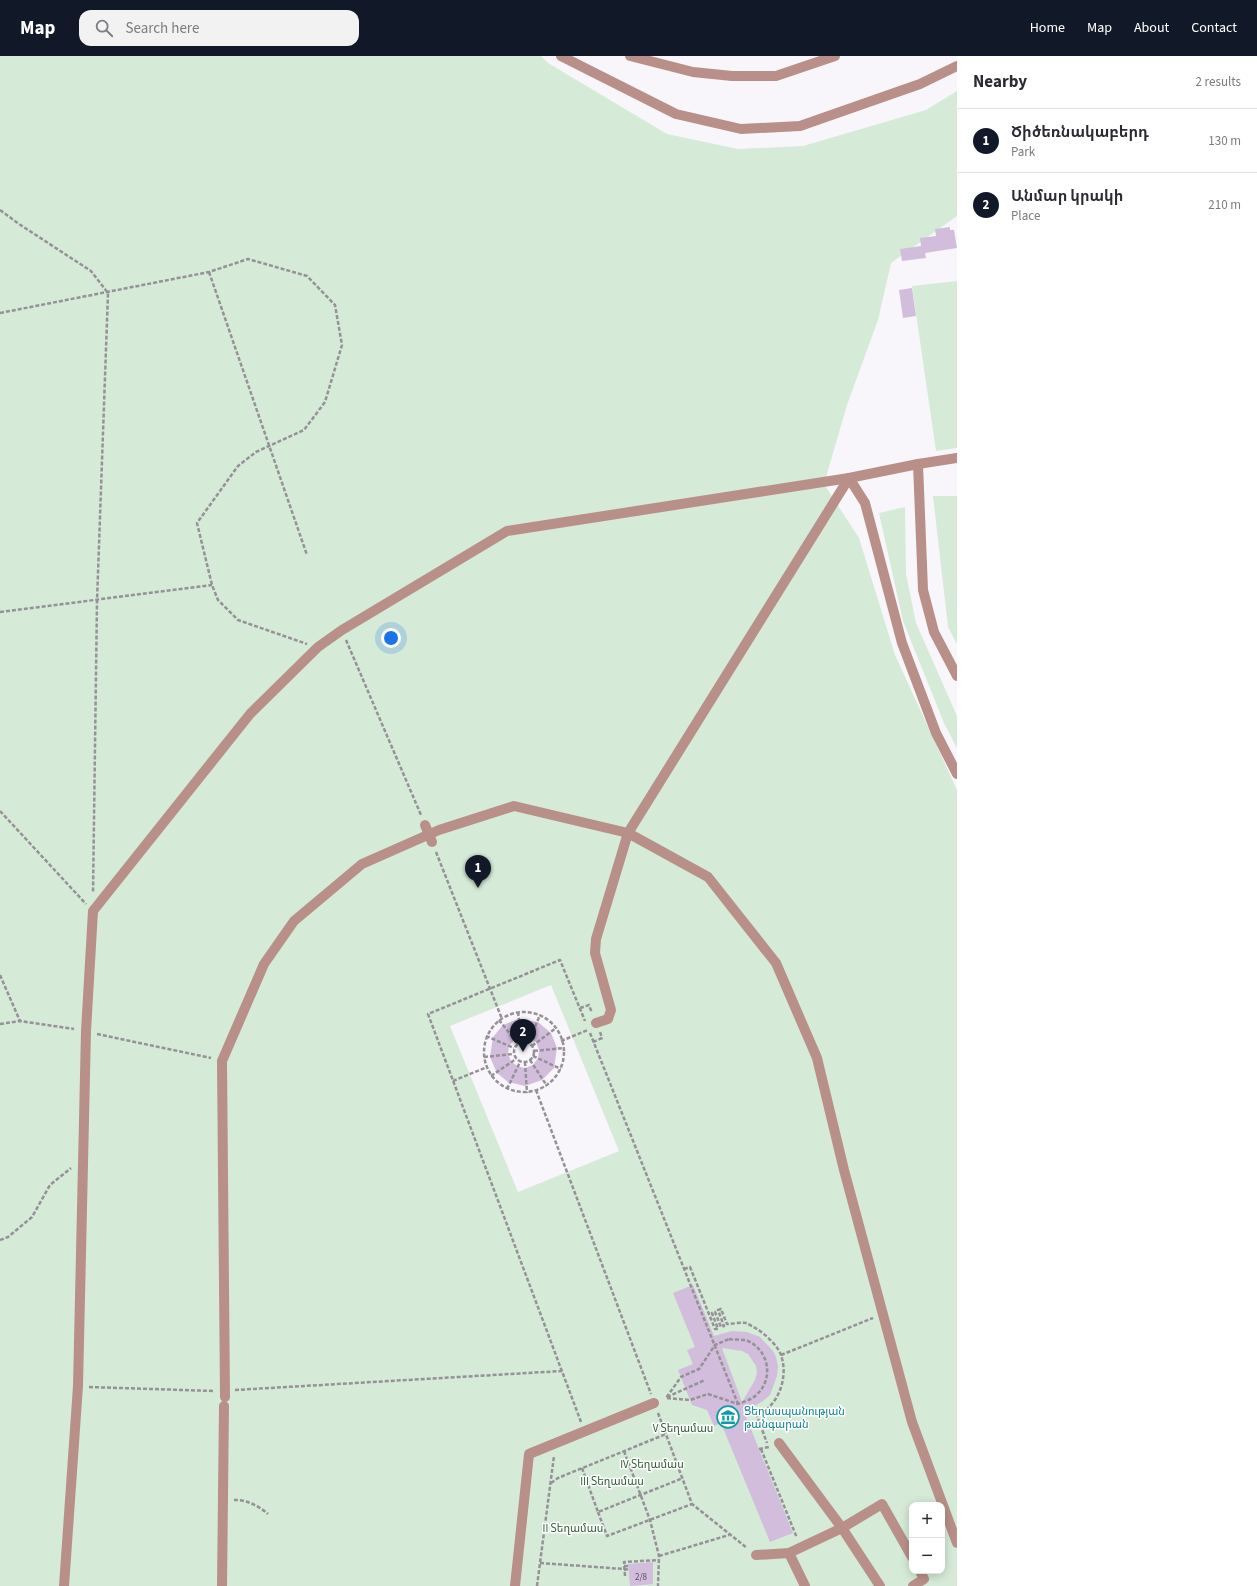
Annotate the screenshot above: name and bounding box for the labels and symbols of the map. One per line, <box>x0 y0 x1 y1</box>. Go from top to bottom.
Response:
your location <box>381 628 401 648</box>
pin: 1 <box>465 855 491 888</box>
pin: 2 <box>510 1019 536 1052</box>
museum icon: Ցեղասպանության թանգարան <box>715 1404 741 1430</box>
place label: Ցեղասպանության թանգարան <box>744 1404 845 1432</box>
park label: V Տեղամաս <box>653 1421 713 1436</box>
park label: IV Տեղամաս <box>620 1457 684 1472</box>
park label: III Տեղամաս <box>580 1474 644 1489</box>
park label: II Տեղամաս <box>543 1521 603 1536</box>
house number: 2/8 <box>635 1571 648 1584</box>

